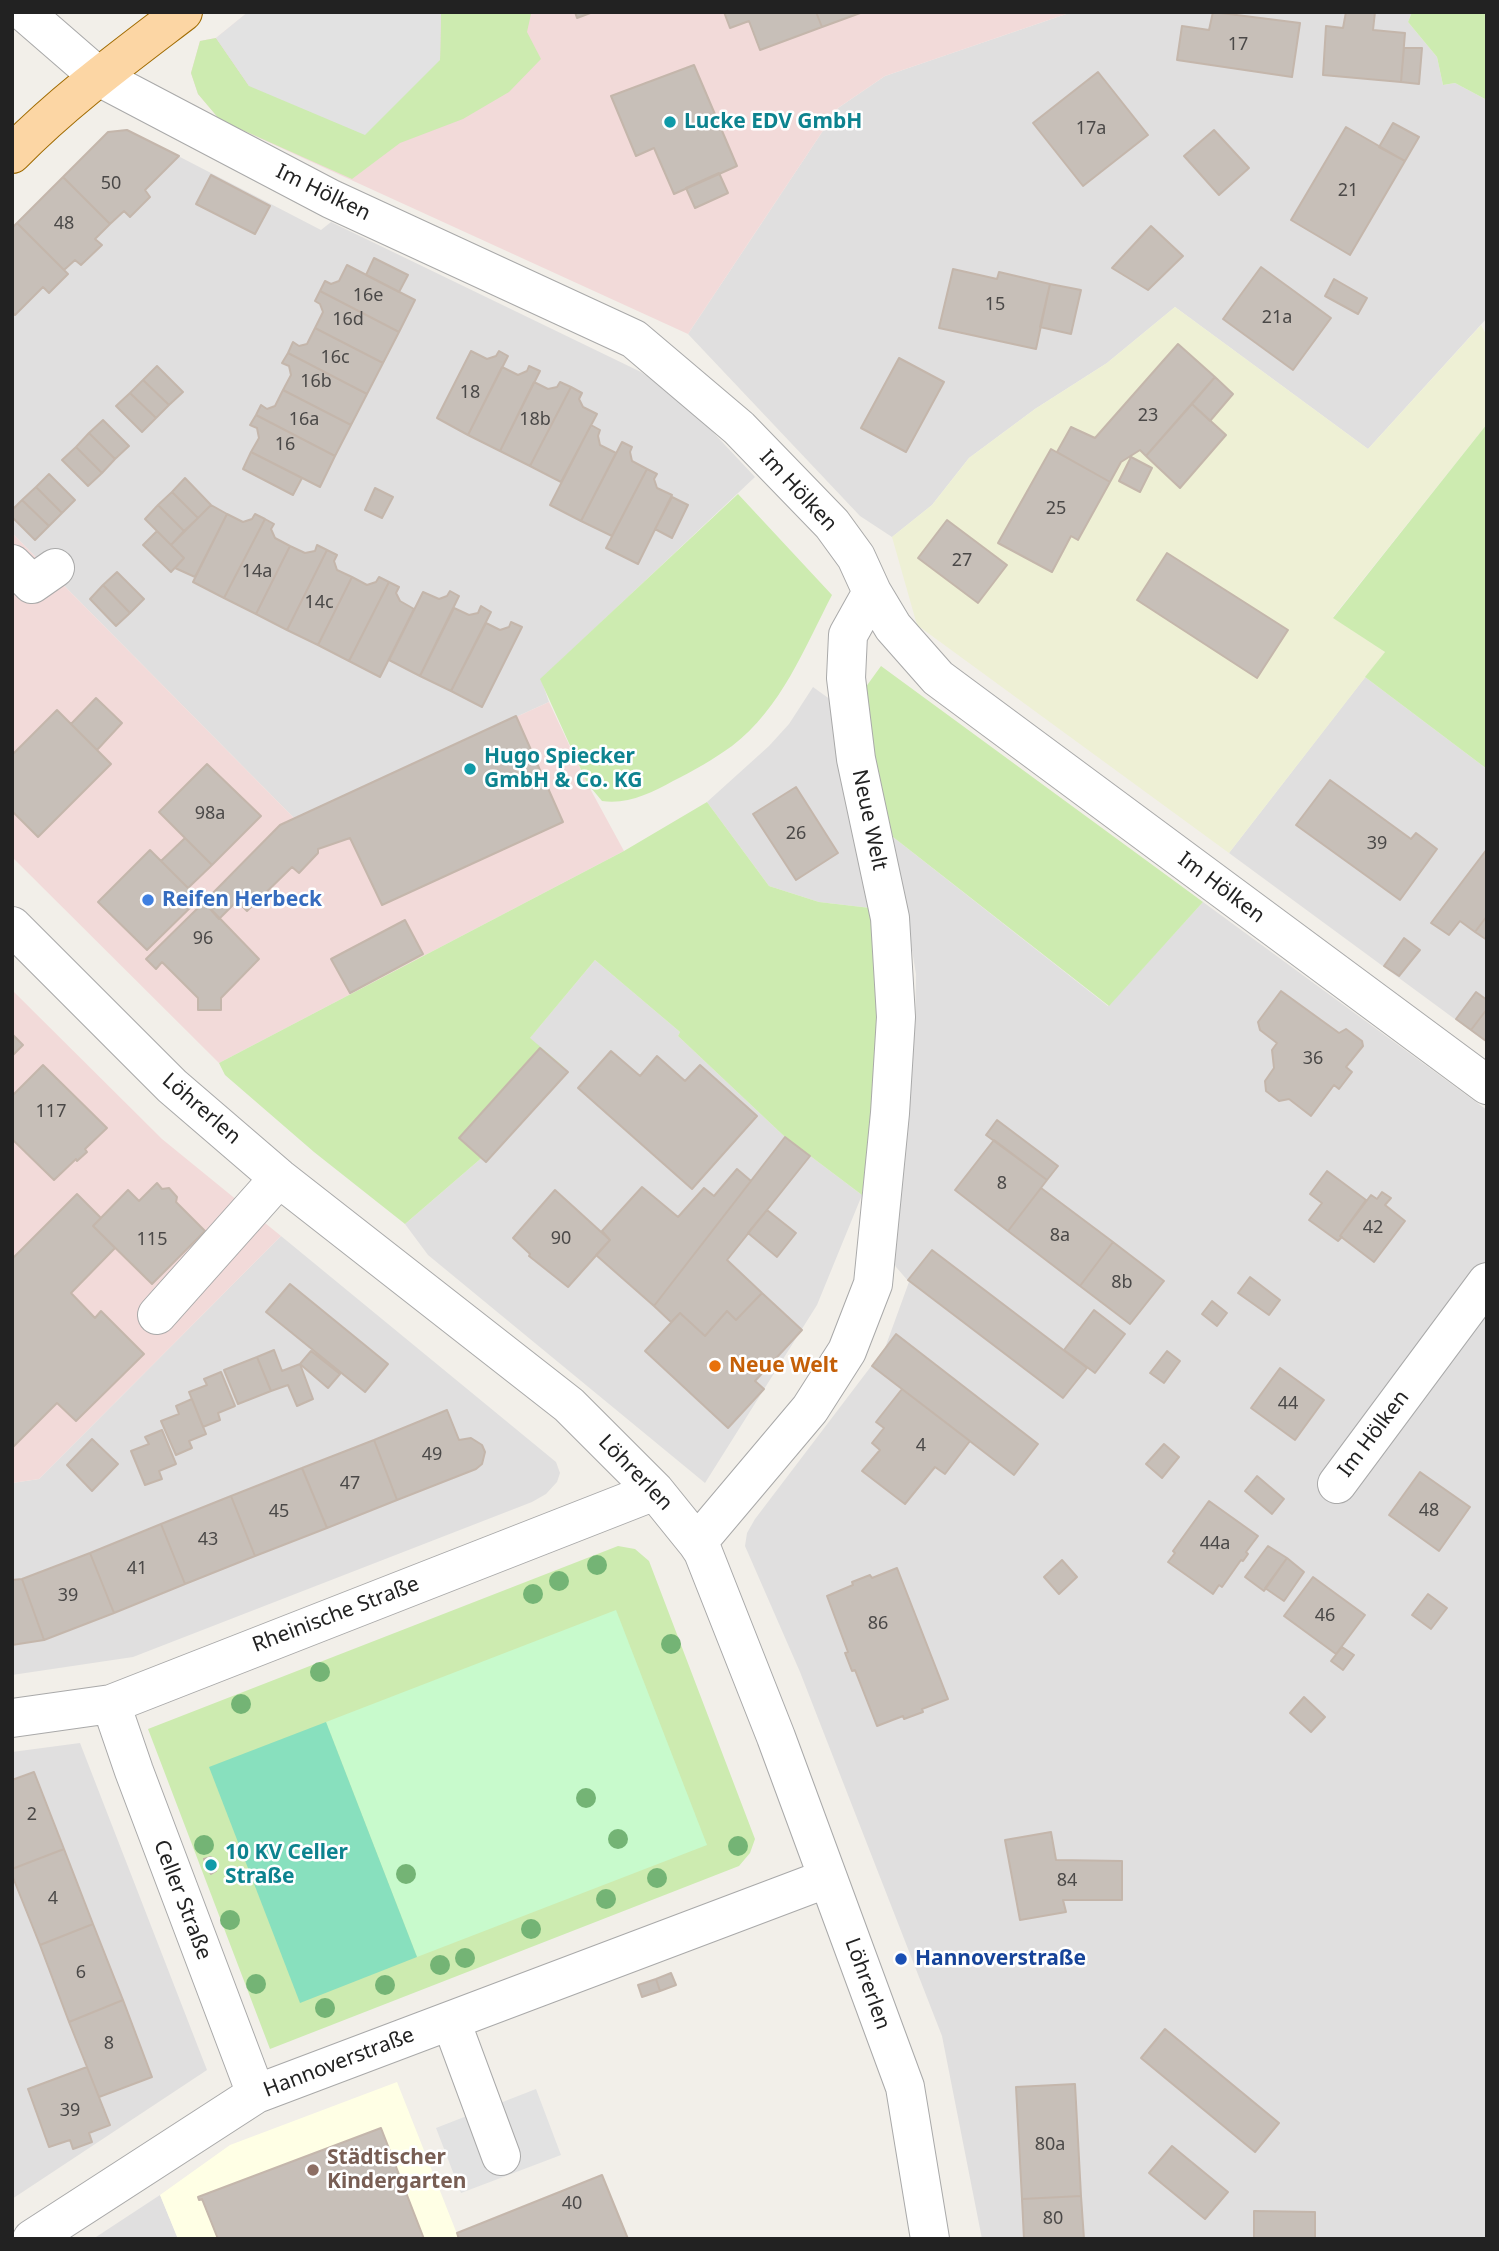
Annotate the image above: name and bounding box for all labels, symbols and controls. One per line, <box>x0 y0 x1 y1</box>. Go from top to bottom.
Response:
house number: 17 <box>1228 34 1248 56</box>
place label: Lucke EDV GmbH <box>684 109 862 135</box>
marker: Lucke EDV GmbH <box>662 114 678 130</box>
house number: 17a <box>1076 118 1106 140</box>
street label: Im Hölken <box>272 159 374 227</box>
house number: 50 <box>101 173 121 195</box>
house number: 21 <box>1338 180 1358 202</box>
house number: 48 <box>54 213 74 235</box>
house number: 16e <box>353 285 383 307</box>
house number: 15 <box>985 294 1005 316</box>
house number: 21a <box>1262 307 1292 329</box>
house number: 16d <box>332 309 364 331</box>
house number: 16c <box>320 347 350 369</box>
house number: 16b <box>300 371 332 393</box>
house number: 18 <box>460 382 480 404</box>
house number: 23 <box>1138 405 1158 427</box>
house number: 16a <box>289 409 319 431</box>
house number: 18b <box>519 409 551 431</box>
house number: 16 <box>275 434 295 456</box>
street label: Im Hölken <box>754 445 842 537</box>
house number: 25 <box>1046 498 1066 520</box>
house number: 27 <box>952 550 972 572</box>
house number: 14a <box>242 561 272 583</box>
house number: 14c <box>304 592 334 614</box>
place label: Hugo Spiecker GmbH & Co. KG <box>484 744 642 794</box>
marker: Hugo Spiecker GmbH & Co. KG <box>462 761 478 777</box>
street label: Neue Welt <box>846 767 892 873</box>
house number: 98a <box>195 803 225 825</box>
house number: 26 <box>786 823 806 845</box>
house number: 39 <box>1367 833 1387 855</box>
street label: Im Hölken <box>1173 847 1269 929</box>
place label: Reifen Herbeck <box>162 887 322 913</box>
marker: Reifen Herbeck <box>140 892 156 908</box>
house number: 96 <box>193 928 213 950</box>
house number: 36 <box>1303 1048 1323 1070</box>
street label: Löhrerlen <box>157 1068 245 1150</box>
house number: 117 <box>36 1101 66 1123</box>
house number: 8 <box>997 1173 1007 1195</box>
house number: 42 <box>1363 1217 1383 1239</box>
house number: 8a <box>1050 1225 1070 1247</box>
house number: 90 <box>551 1228 571 1250</box>
house number: 115 <box>137 1229 167 1251</box>
house number: 8b <box>1111 1272 1133 1294</box>
place label: Neue Welt <box>729 1353 838 1379</box>
marker: Neue Welt <box>707 1358 723 1374</box>
street label: Im Hölken <box>1333 1386 1415 1482</box>
house number: 44 <box>1278 1393 1298 1415</box>
street label: Löhrerlen <box>593 1430 677 1516</box>
house number: 4 <box>916 1435 926 1457</box>
house number: 49 <box>422 1444 442 1466</box>
house number: 47 <box>340 1473 360 1495</box>
house number: 48 <box>1419 1500 1439 1522</box>
house number: 45 <box>269 1501 289 1523</box>
house number: 43 <box>198 1529 218 1551</box>
house number: 44a <box>1200 1533 1230 1555</box>
house number: 41 <box>127 1558 147 1580</box>
street label: Rheinische Straße <box>249 1572 423 1658</box>
house number: 39 <box>58 1585 78 1607</box>
house number: 46 <box>1315 1605 1335 1627</box>
house number: 86 <box>868 1613 888 1635</box>
house number: 2 <box>27 1804 37 1826</box>
street label: Celler Straße <box>148 1837 216 1963</box>
place label: 10 KV Celler Straße <box>225 1840 348 1890</box>
marker: 10 KV Celler Straße <box>203 1857 219 1873</box>
house number: 84 <box>1057 1870 1077 1892</box>
house number: 4 <box>48 1888 58 1910</box>
street label: Löhrerlen <box>839 1935 895 2033</box>
place label: Hannoverstraße <box>915 1946 1086 1972</box>
marker: Hannoverstraße <box>893 1951 909 1967</box>
house number: 6 <box>76 1962 86 1984</box>
street label: Hannoverstraße <box>260 2023 418 2103</box>
house number: 8 <box>104 2033 114 2055</box>
house number: 39 <box>60 2100 80 2122</box>
house number: 80a <box>1035 2134 1065 2156</box>
place label: Städtischer Kindergarten <box>327 2145 466 2195</box>
marker: Städtischer Kindergarten <box>305 2162 321 2178</box>
house number: 40 <box>562 2193 582 2215</box>
house number: 80 <box>1043 2208 1063 2230</box>

